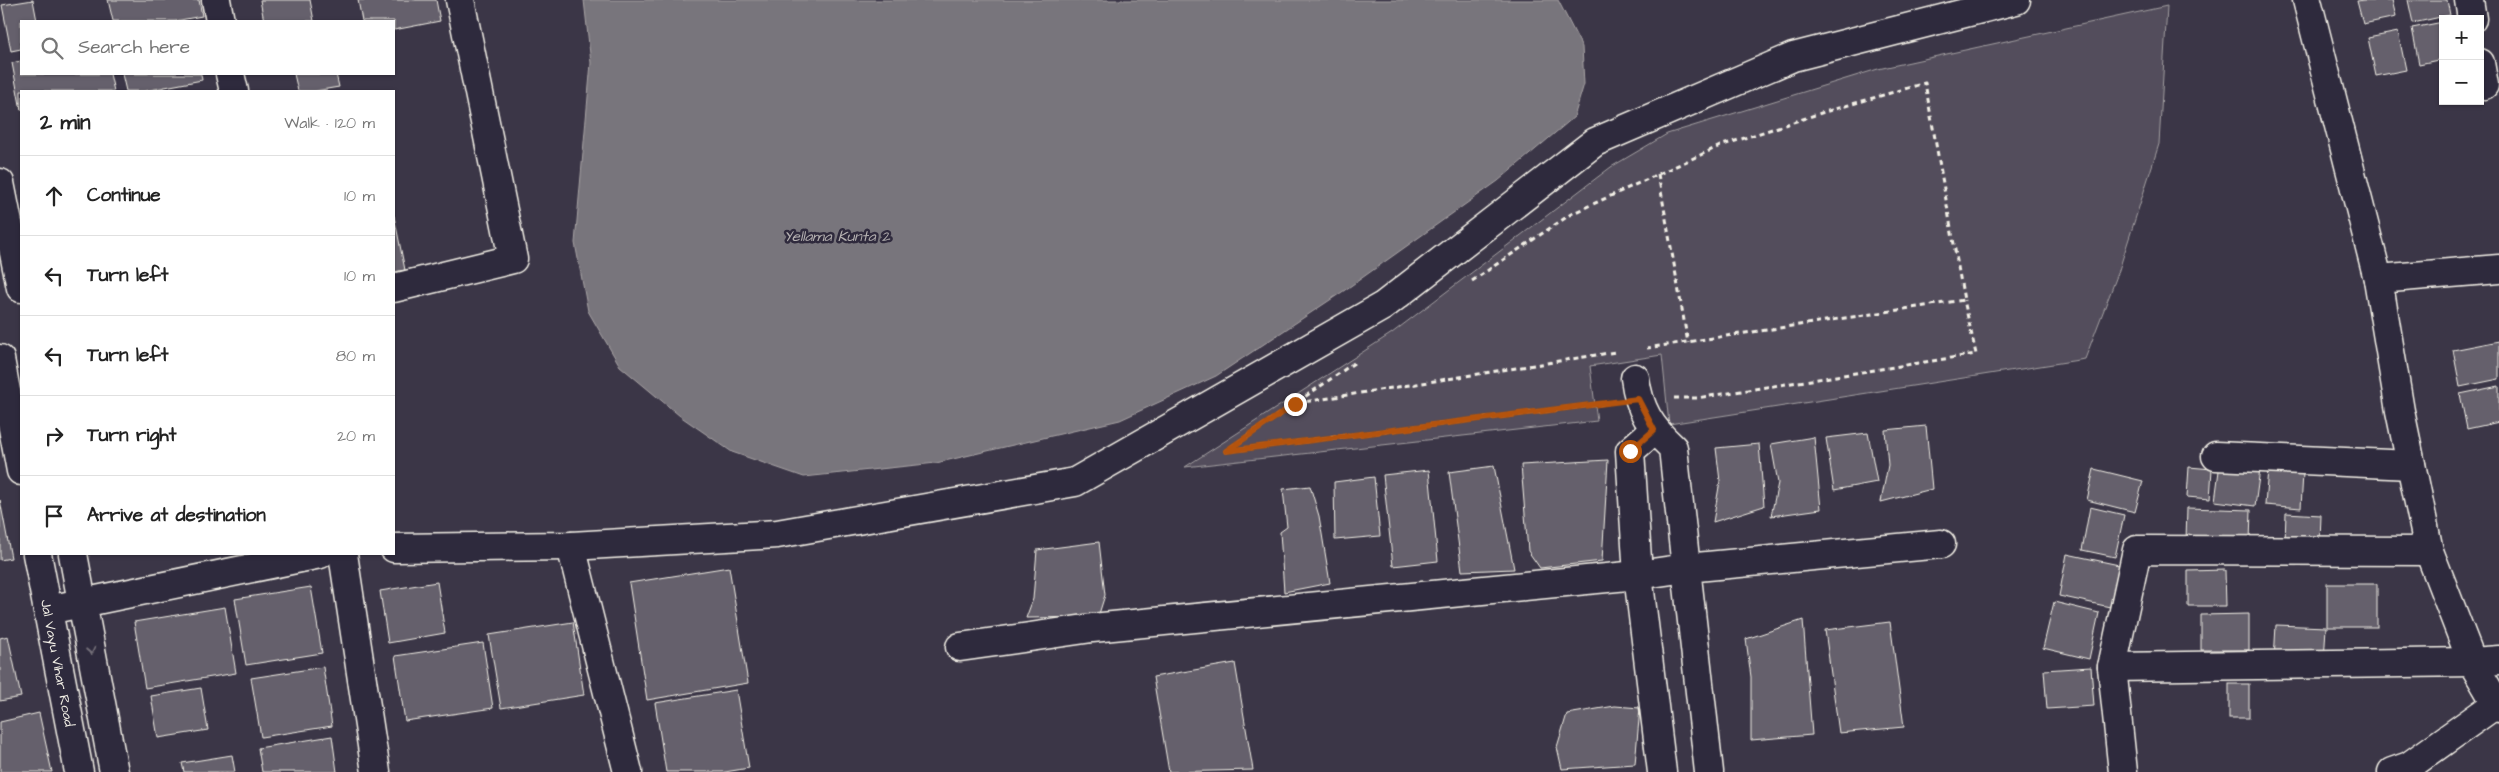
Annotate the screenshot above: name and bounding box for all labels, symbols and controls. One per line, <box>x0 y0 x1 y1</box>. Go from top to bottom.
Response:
map controls <box>2439 15 2484 105</box>
button: + <box>2439 15 2484 60</box>
search box <box>20 20 395 75</box>
icon: search <box>38 34 66 62</box>
text: Search here <box>78 34 190 61</box>
button: − <box>2439 60 2484 105</box>
text: 2 min <box>40 108 90 137</box>
text: Walk · 120 m <box>284 112 375 134</box>
icon: ahead <box>40 182 68 210</box>
text: Continue <box>87 182 161 209</box>
text: 10 m <box>344 185 375 207</box>
water label: Yellama Kunta 2 <box>784 226 891 247</box>
icon: left <box>40 262 68 290</box>
text: Turn left <box>87 262 168 289</box>
text: 10 m <box>344 265 375 287</box>
icon: left <box>40 342 68 370</box>
text: Turn left <box>87 342 168 369</box>
text: 80 m <box>336 345 375 367</box>
route end <box>1284 393 1307 416</box>
icon: right <box>40 422 68 450</box>
text: Turn right <box>87 422 176 449</box>
text: 20 m <box>337 425 375 447</box>
route start <box>1619 440 1642 463</box>
icon: arrive <box>40 502 68 530</box>
text: Arrive at destination <box>87 502 266 529</box>
street label: Jal Vayu Vihar Road <box>35 598 79 728</box>
one-way arrow <box>86 647 96 655</box>

